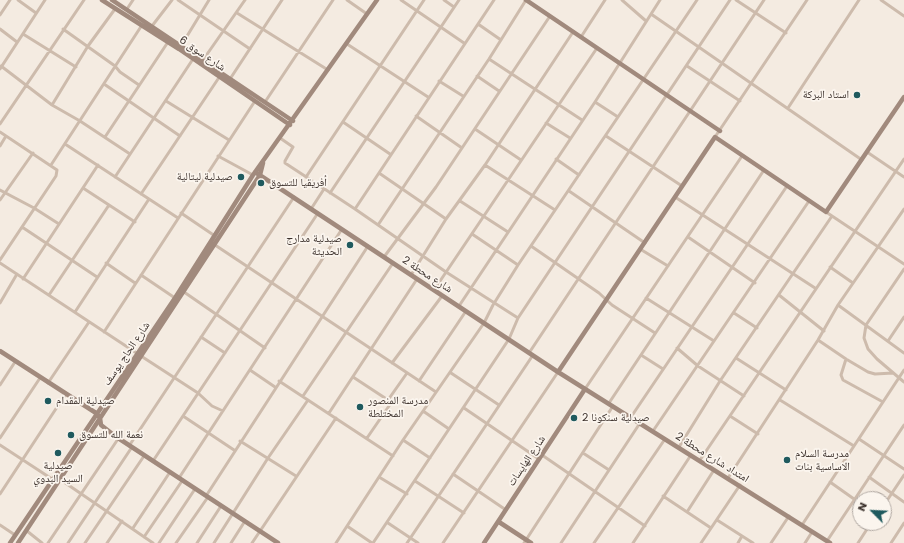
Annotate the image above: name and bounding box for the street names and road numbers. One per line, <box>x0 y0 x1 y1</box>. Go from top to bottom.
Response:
street label: شارع سوق 6 <box>176 34 228 74</box>
street label: شارع محطة 2 <box>399 254 455 296</box>
street label: شارع الحاج يوسف <box>101 320 153 388</box>
street label: امتداد شارع محطة 2 <box>673 430 751 486</box>
street label: شارع الهايسات <box>505 433 549 489</box>

